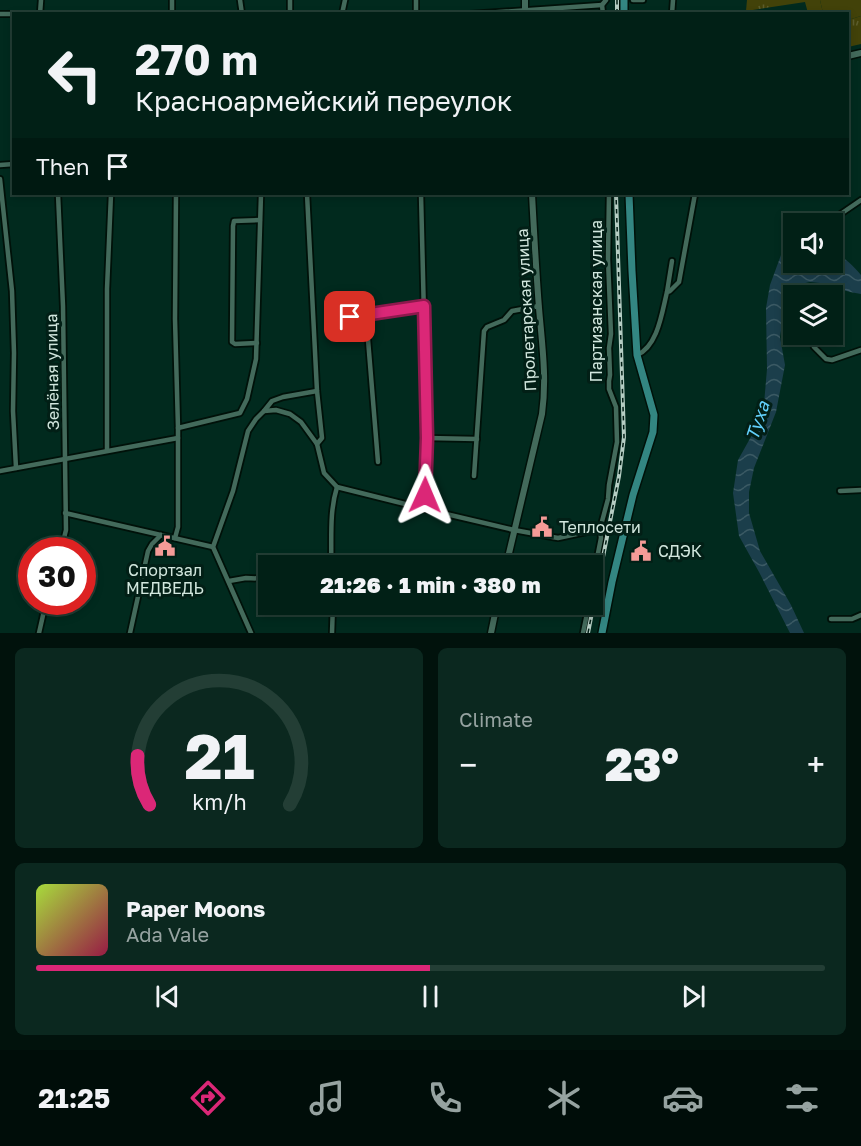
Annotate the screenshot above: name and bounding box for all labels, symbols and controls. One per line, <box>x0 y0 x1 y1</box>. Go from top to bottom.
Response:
text: 270 m <box>135 34 258 84</box>
icon: left <box>36 36 114 114</box>
text: Красноармейский переулок <box>135 85 512 117</box>
icon: arrive <box>101 150 134 183</box>
text: Then <box>36 153 89 180</box>
map controls <box>783 213 843 345</box>
button: sound <box>783 213 843 273</box>
street label: Партизанская улица <box>586 220 606 382</box>
street label: Пролетарская улица <box>512 228 540 392</box>
button: layers <box>783 285 843 345</box>
pin <box>324 291 375 342</box>
icon: arrive <box>333 300 366 333</box>
street label: Зелёная улица <box>41 313 63 431</box>
water label: Туха <box>740 398 774 443</box>
position arrow <box>393 463 457 527</box>
public building icon: Теплосети <box>530 515 554 539</box>
place label: Теплосети <box>559 517 641 537</box>
public building icon: Спортзал МЕДВЕДЬ <box>153 534 177 558</box>
speed limit sign: 30 <box>18 537 96 615</box>
public building icon: СДЭК <box>629 539 653 563</box>
place label: СДЭК <box>658 541 702 561</box>
place label: Спортзал МЕДВЕДЬ <box>126 560 204 598</box>
text: 21:26 · 1 min · 380 m <box>320 571 541 598</box>
text: Climate <box>459 707 533 731</box>
text: 21 <box>184 718 254 793</box>
text: 23° <box>605 737 679 791</box>
text: − <box>459 745 477 784</box>
text: + <box>807 745 825 784</box>
text: km/h <box>192 789 246 815</box>
text: Paper Moons <box>126 895 265 922</box>
text: Ada Vale <box>126 922 209 946</box>
icon: previous <box>151 980 184 1013</box>
icon: pause <box>414 980 447 1013</box>
icon: next <box>677 980 710 1013</box>
icon: directions <box>187 1077 229 1119</box>
icon: music <box>306 1077 348 1119</box>
icon: phone <box>424 1077 466 1119</box>
icon: climate <box>543 1077 585 1119</box>
icon: car <box>662 1077 704 1119</box>
icon: filters <box>781 1077 823 1119</box>
text: 21:25 <box>38 1082 110 1114</box>

